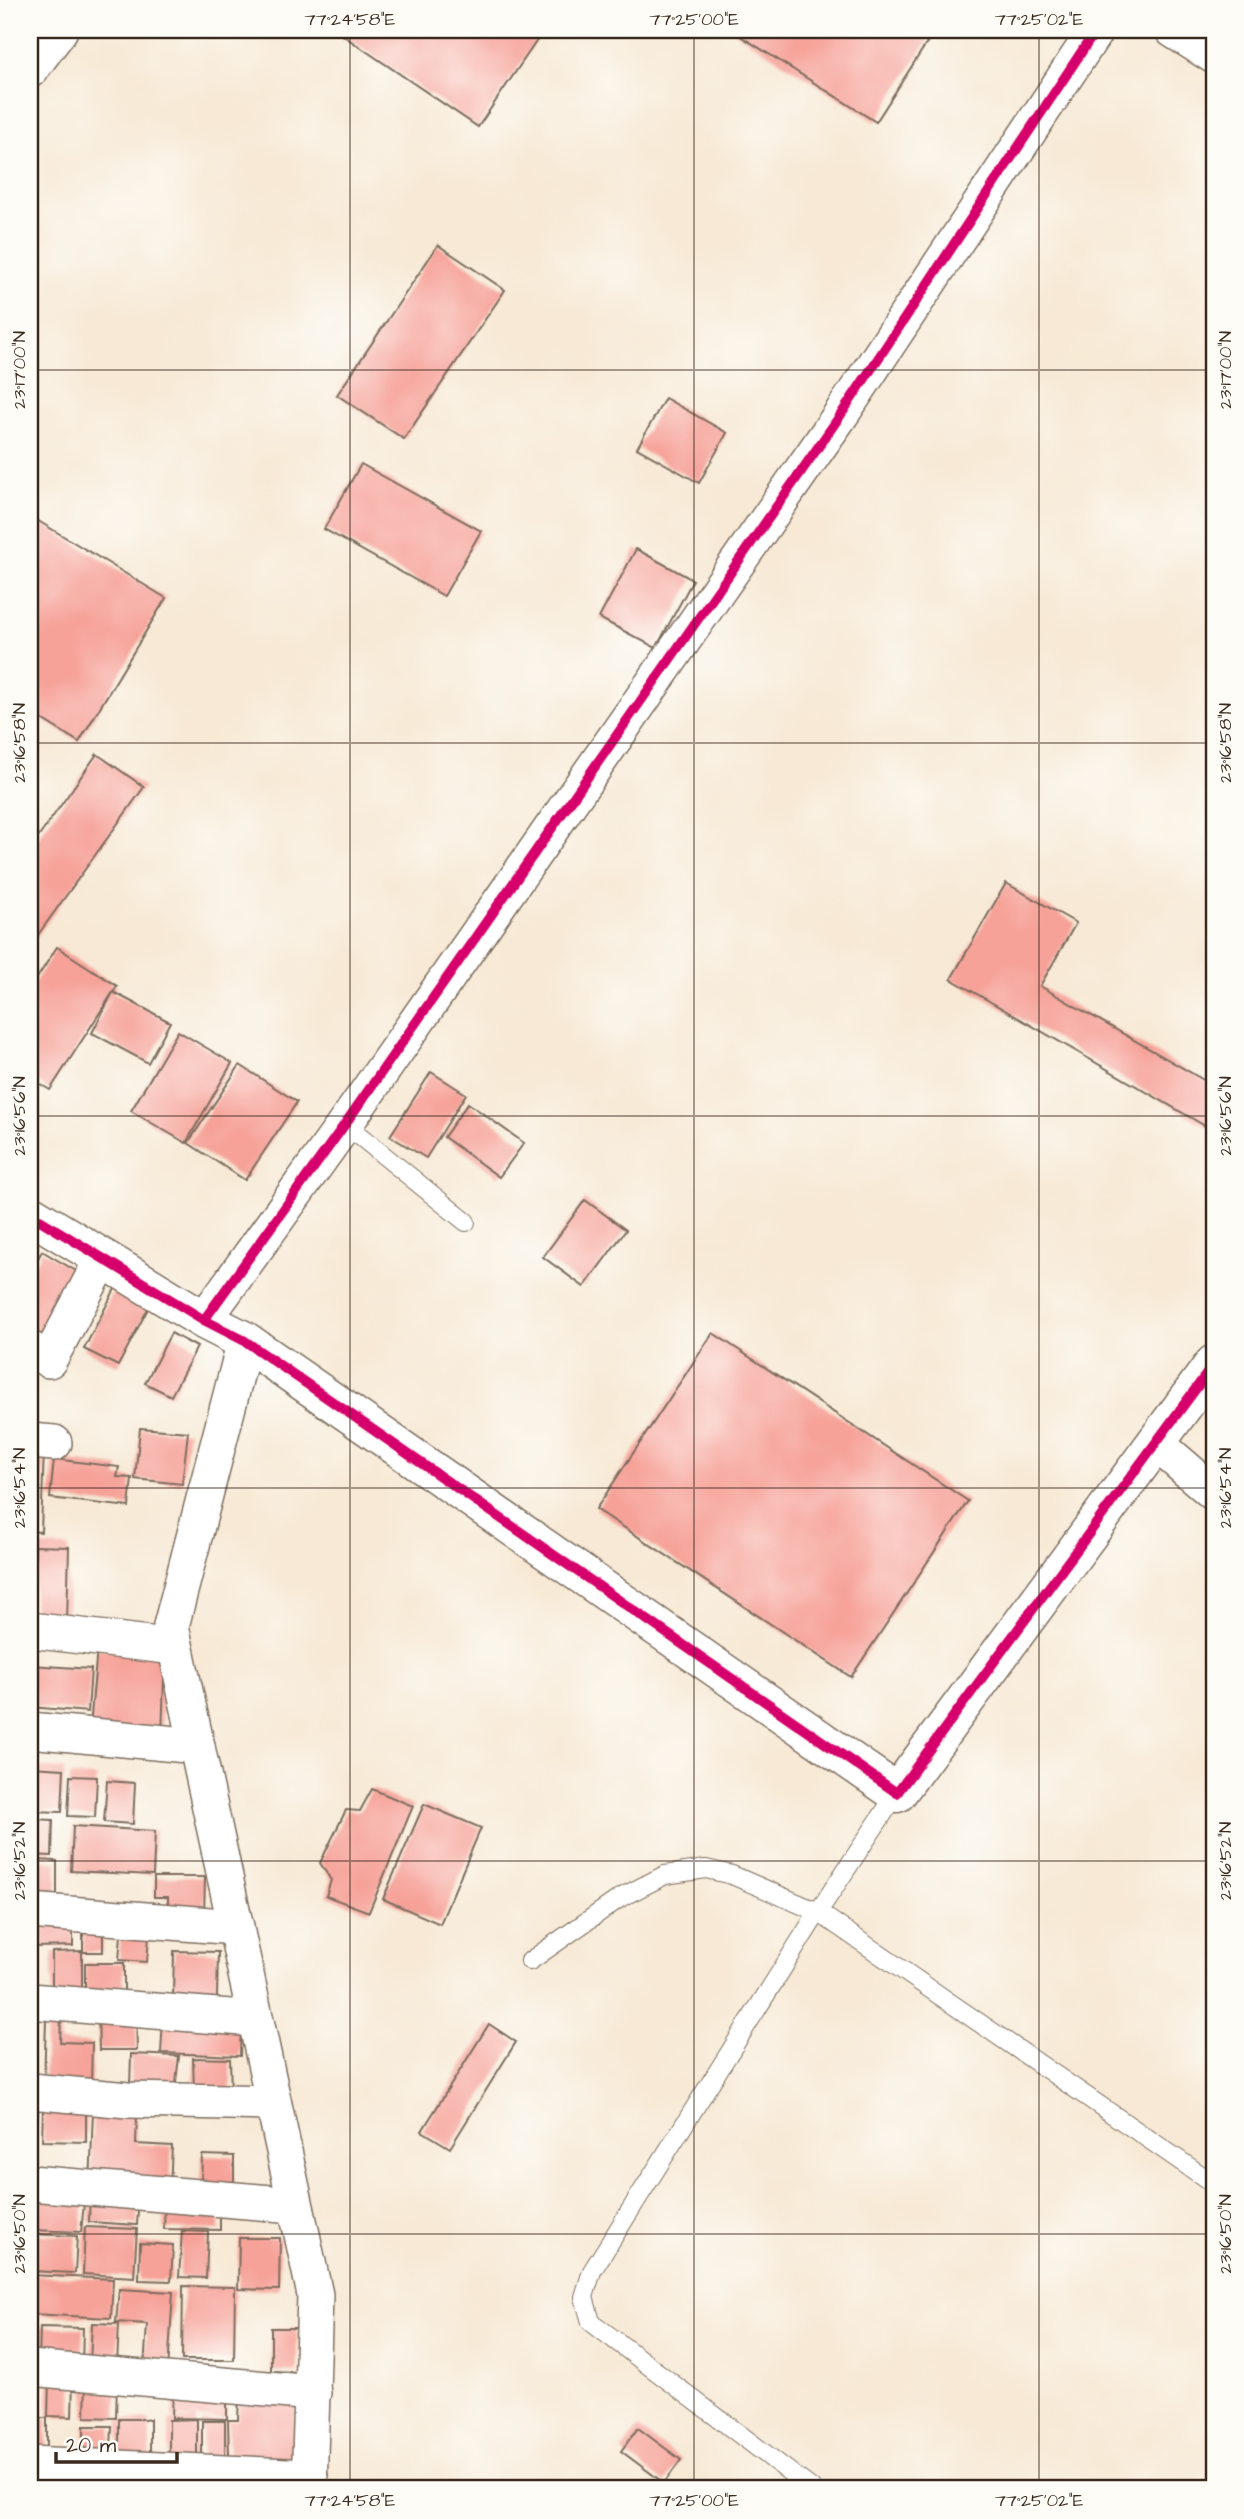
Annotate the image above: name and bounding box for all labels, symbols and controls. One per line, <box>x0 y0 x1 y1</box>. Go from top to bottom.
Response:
text: 77°24'58"E <box>305 7 396 32</box>
text: 77°25'00"E <box>649 7 739 32</box>
text: 77°25'02"E <box>995 7 1084 32</box>
text: 23°17'00"N <box>7 331 32 409</box>
text: 23°17'00"N <box>1213 331 1238 409</box>
text: 23°16'58"N <box>7 703 32 783</box>
text: 23°16'58"N <box>1213 703 1238 783</box>
text: 23°16'56"N <box>7 1076 32 1156</box>
text: 23°16'56"N <box>1213 1076 1238 1156</box>
text: 23°16'54"N <box>7 1448 32 1528</box>
text: 23°16'54"N <box>1213 1448 1238 1528</box>
text: 23°16'52"N <box>7 1822 32 1900</box>
text: 23°16'52"N <box>1213 1822 1238 1900</box>
text: 23°16'50"N <box>7 2194 32 2274</box>
text: 23°16'50"N <box>1213 2194 1238 2274</box>
scale bar <box>56 2421 177 2465</box>
text: 20 m <box>66 2431 117 2460</box>
text: 77°24'58"E <box>305 2488 396 2513</box>
text: 77°25'00"E <box>649 2488 739 2513</box>
text: 77°25'02"E <box>995 2488 1084 2513</box>

